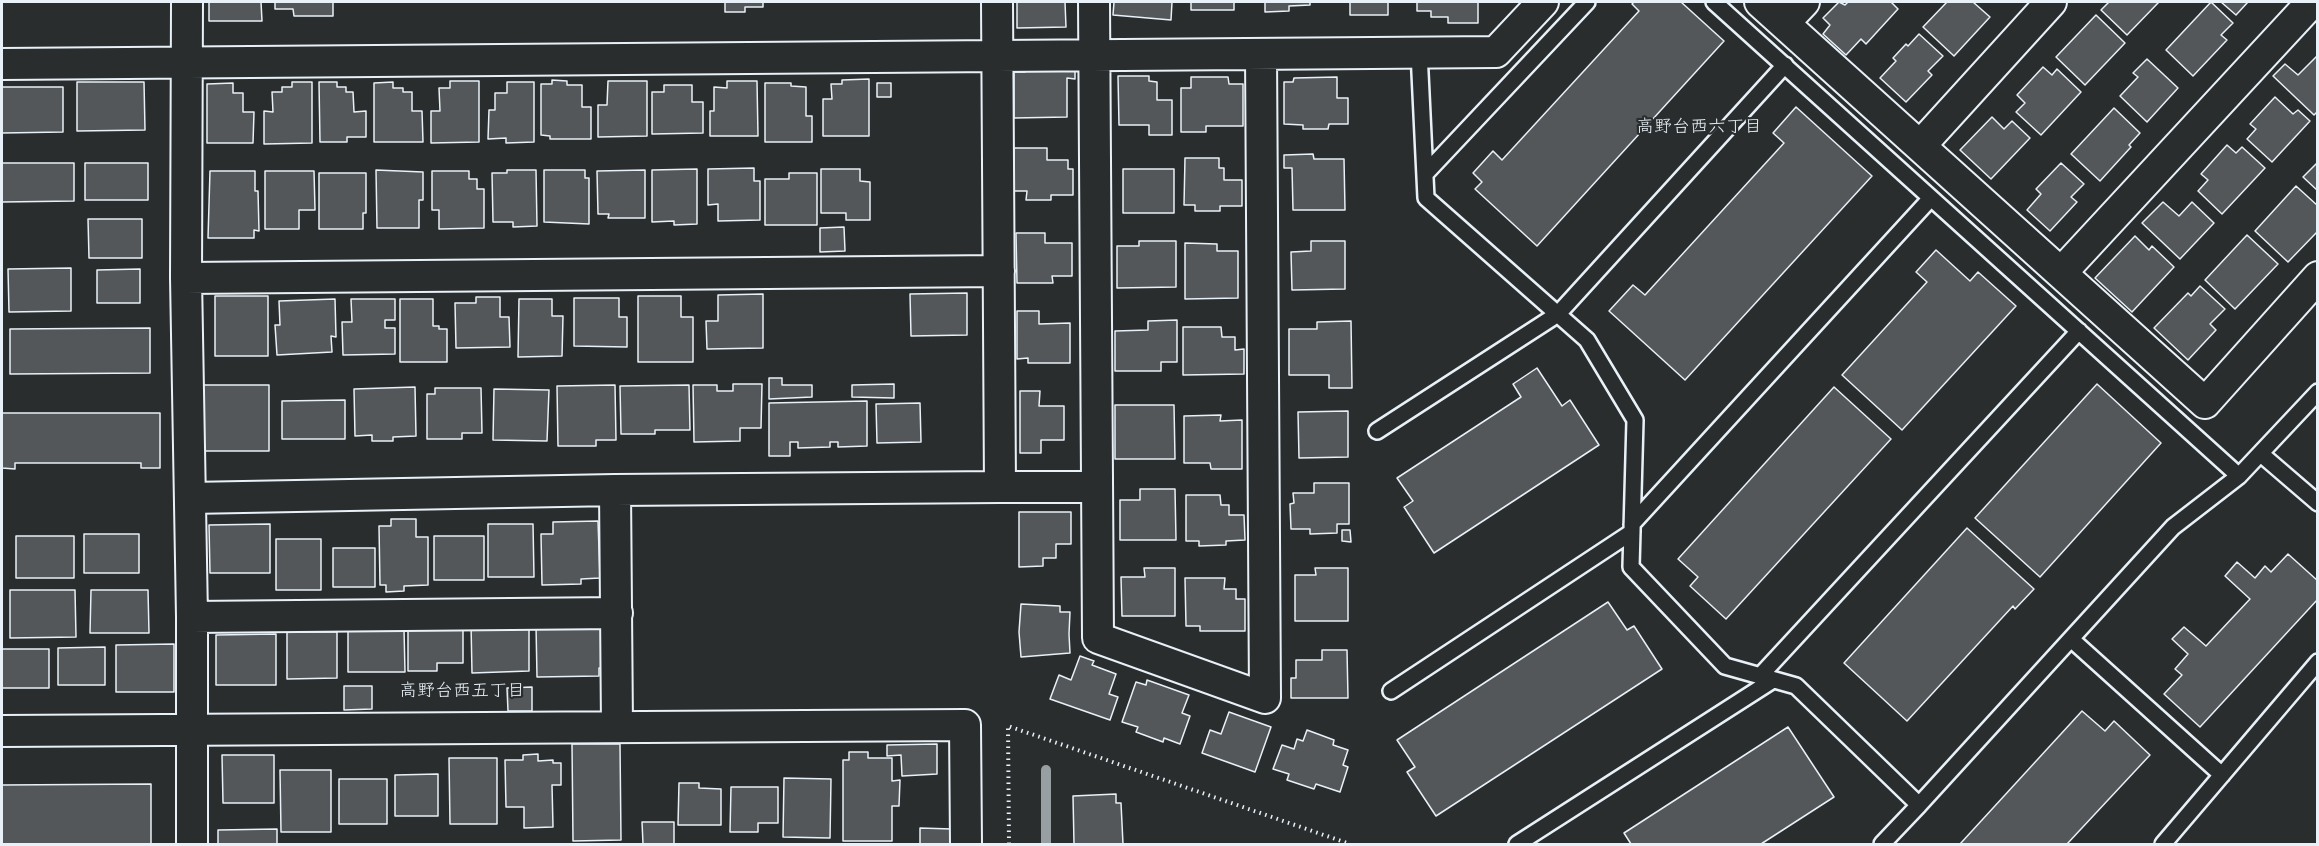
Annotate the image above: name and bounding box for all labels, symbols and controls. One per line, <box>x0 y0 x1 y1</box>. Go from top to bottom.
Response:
district label: 高野台西六丁目 <box>1636 117 1762 139</box>
district label: 高野台西五丁目 <box>399 681 525 703</box>

